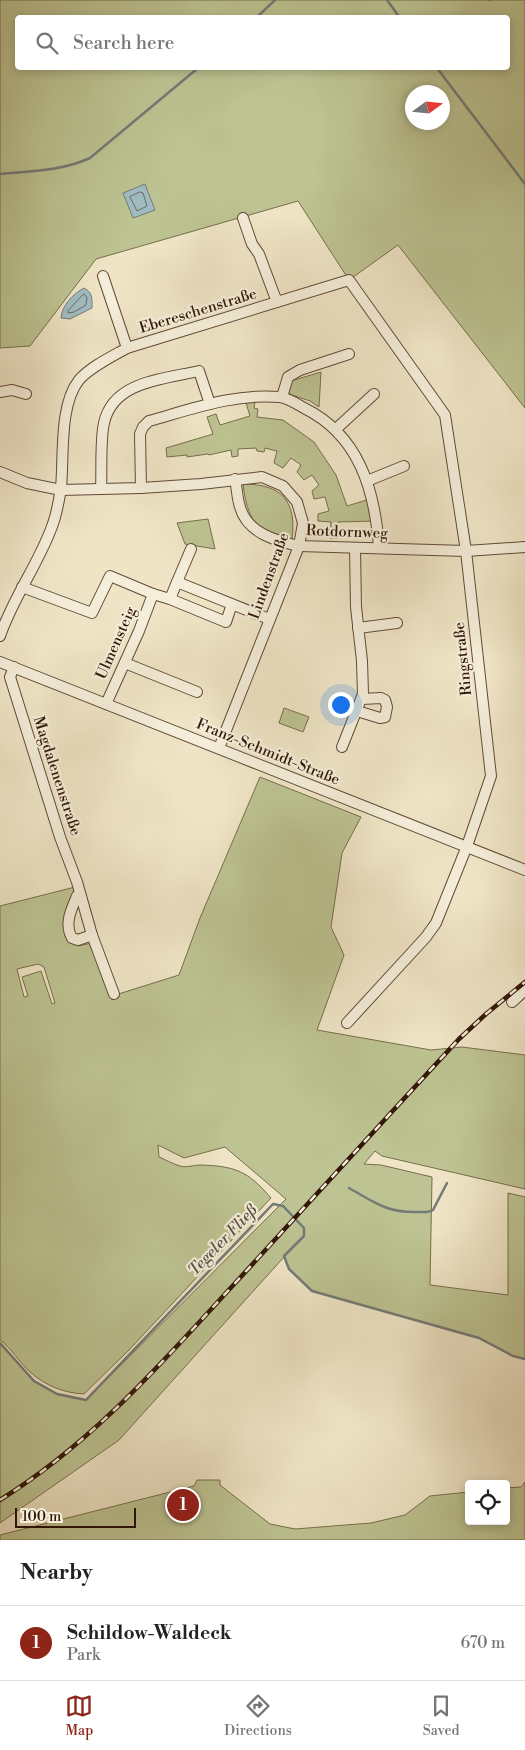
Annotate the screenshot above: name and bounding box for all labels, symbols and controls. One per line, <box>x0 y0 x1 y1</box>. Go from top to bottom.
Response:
search box <box>15 15 510 70</box>
icon: search <box>33 29 61 57</box>
text: Search here <box>73 31 174 55</box>
north arrow <box>405 85 450 130</box>
street label: Ebereschenstraße <box>137 284 259 338</box>
street label: Rotdornweg <box>306 521 389 543</box>
street label: Lindenstraße <box>245 530 293 622</box>
street label: Ulmensteig <box>92 604 140 682</box>
street label: Ringstraße <box>450 621 476 697</box>
your location <box>328 692 354 718</box>
street label: Magdalenenstraße <box>29 714 85 838</box>
street label: Franz-Schmidt-Straße <box>193 714 343 790</box>
water label: Tegeler Fließ <box>184 1200 262 1280</box>
map controls <box>465 1480 510 1525</box>
button: locate <box>465 1480 510 1525</box>
pin: 1 <box>167 1486 199 1524</box>
scale bar <box>15 1505 136 1528</box>
text: 100 m <box>22 1508 61 1526</box>
text: Nearby <box>20 1560 93 1586</box>
text: Schildow-Waldeck <box>67 1621 232 1645</box>
text: 1 <box>32 1633 40 1653</box>
text: 670 m <box>461 1633 505 1653</box>
text: Park <box>67 1645 100 1665</box>
tab: Map <box>65 1692 93 1740</box>
tab: Directions <box>224 1692 292 1740</box>
tab: Saved <box>423 1692 460 1740</box>

